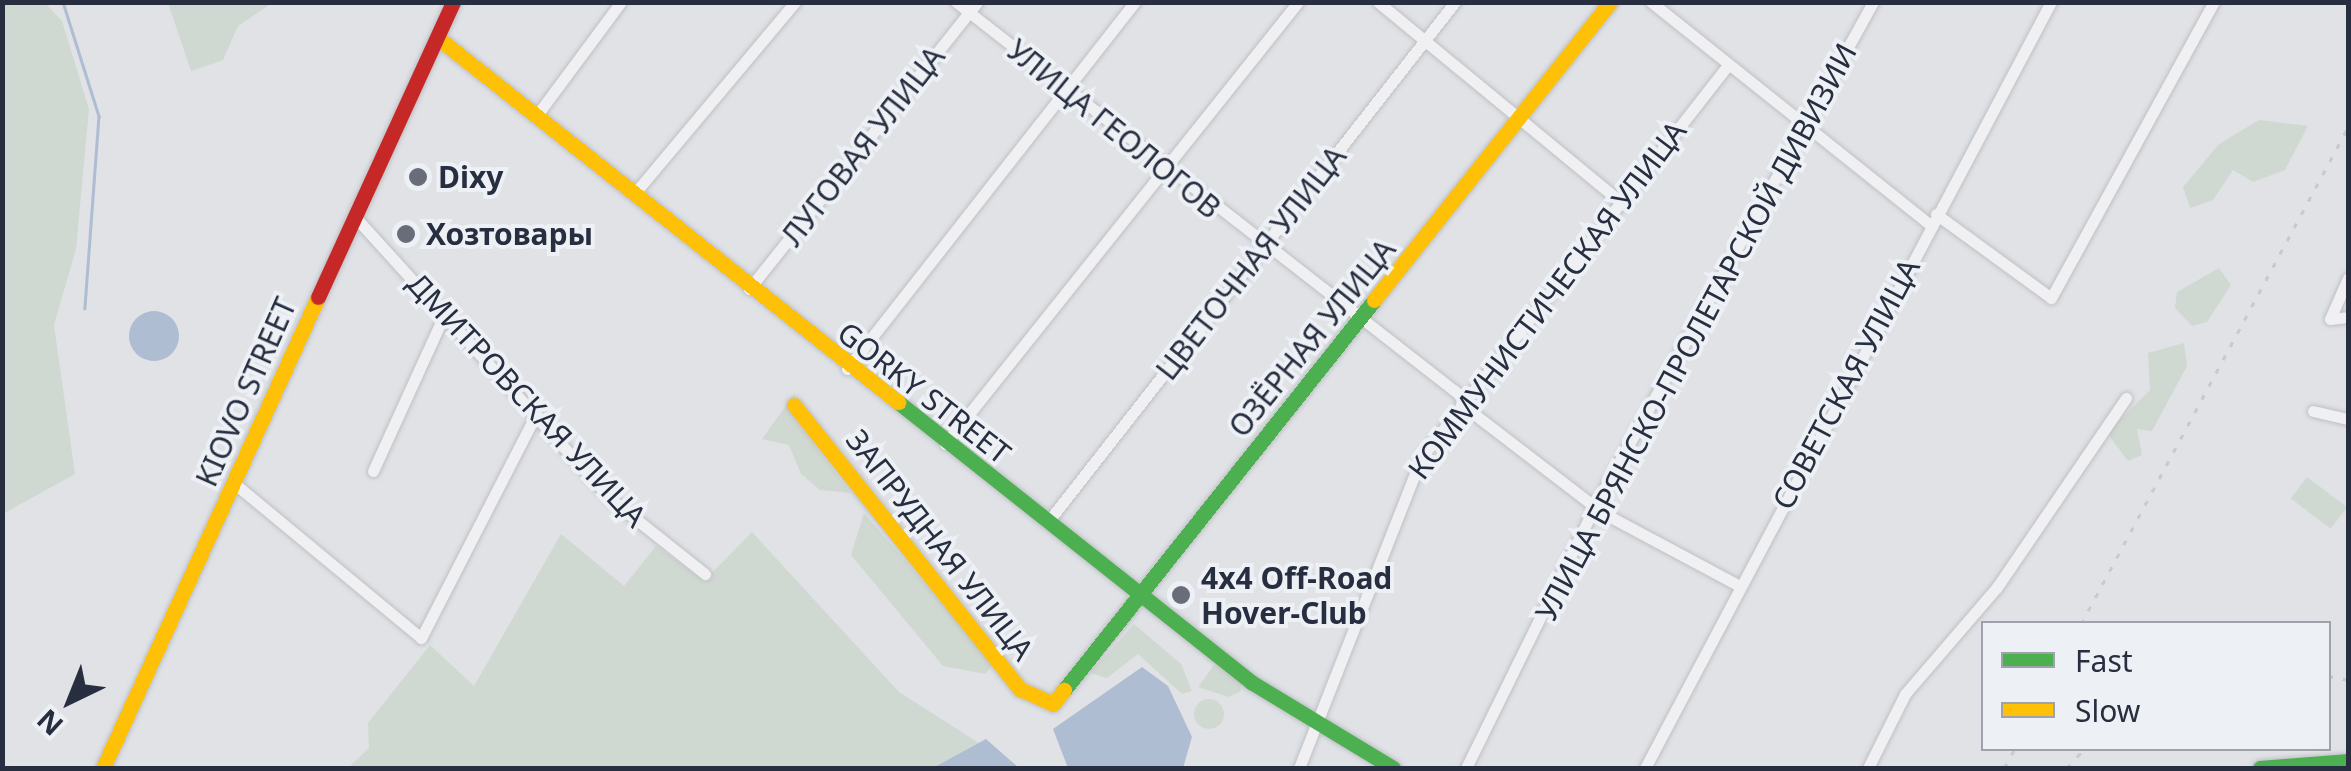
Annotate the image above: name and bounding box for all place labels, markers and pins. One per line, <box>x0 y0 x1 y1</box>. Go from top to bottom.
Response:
place label: Dixy <box>438 159 503 195</box>
marker: Dixy <box>407 166 429 188</box>
place label: Хозтовары <box>426 216 593 252</box>
marker: Хозтовары <box>395 223 417 245</box>
place label: 4x4 Off-Road Hover-Club <box>1201 560 1392 630</box>
marker: 4x4 Off-Road Hover-Club <box>1170 584 1192 606</box>

